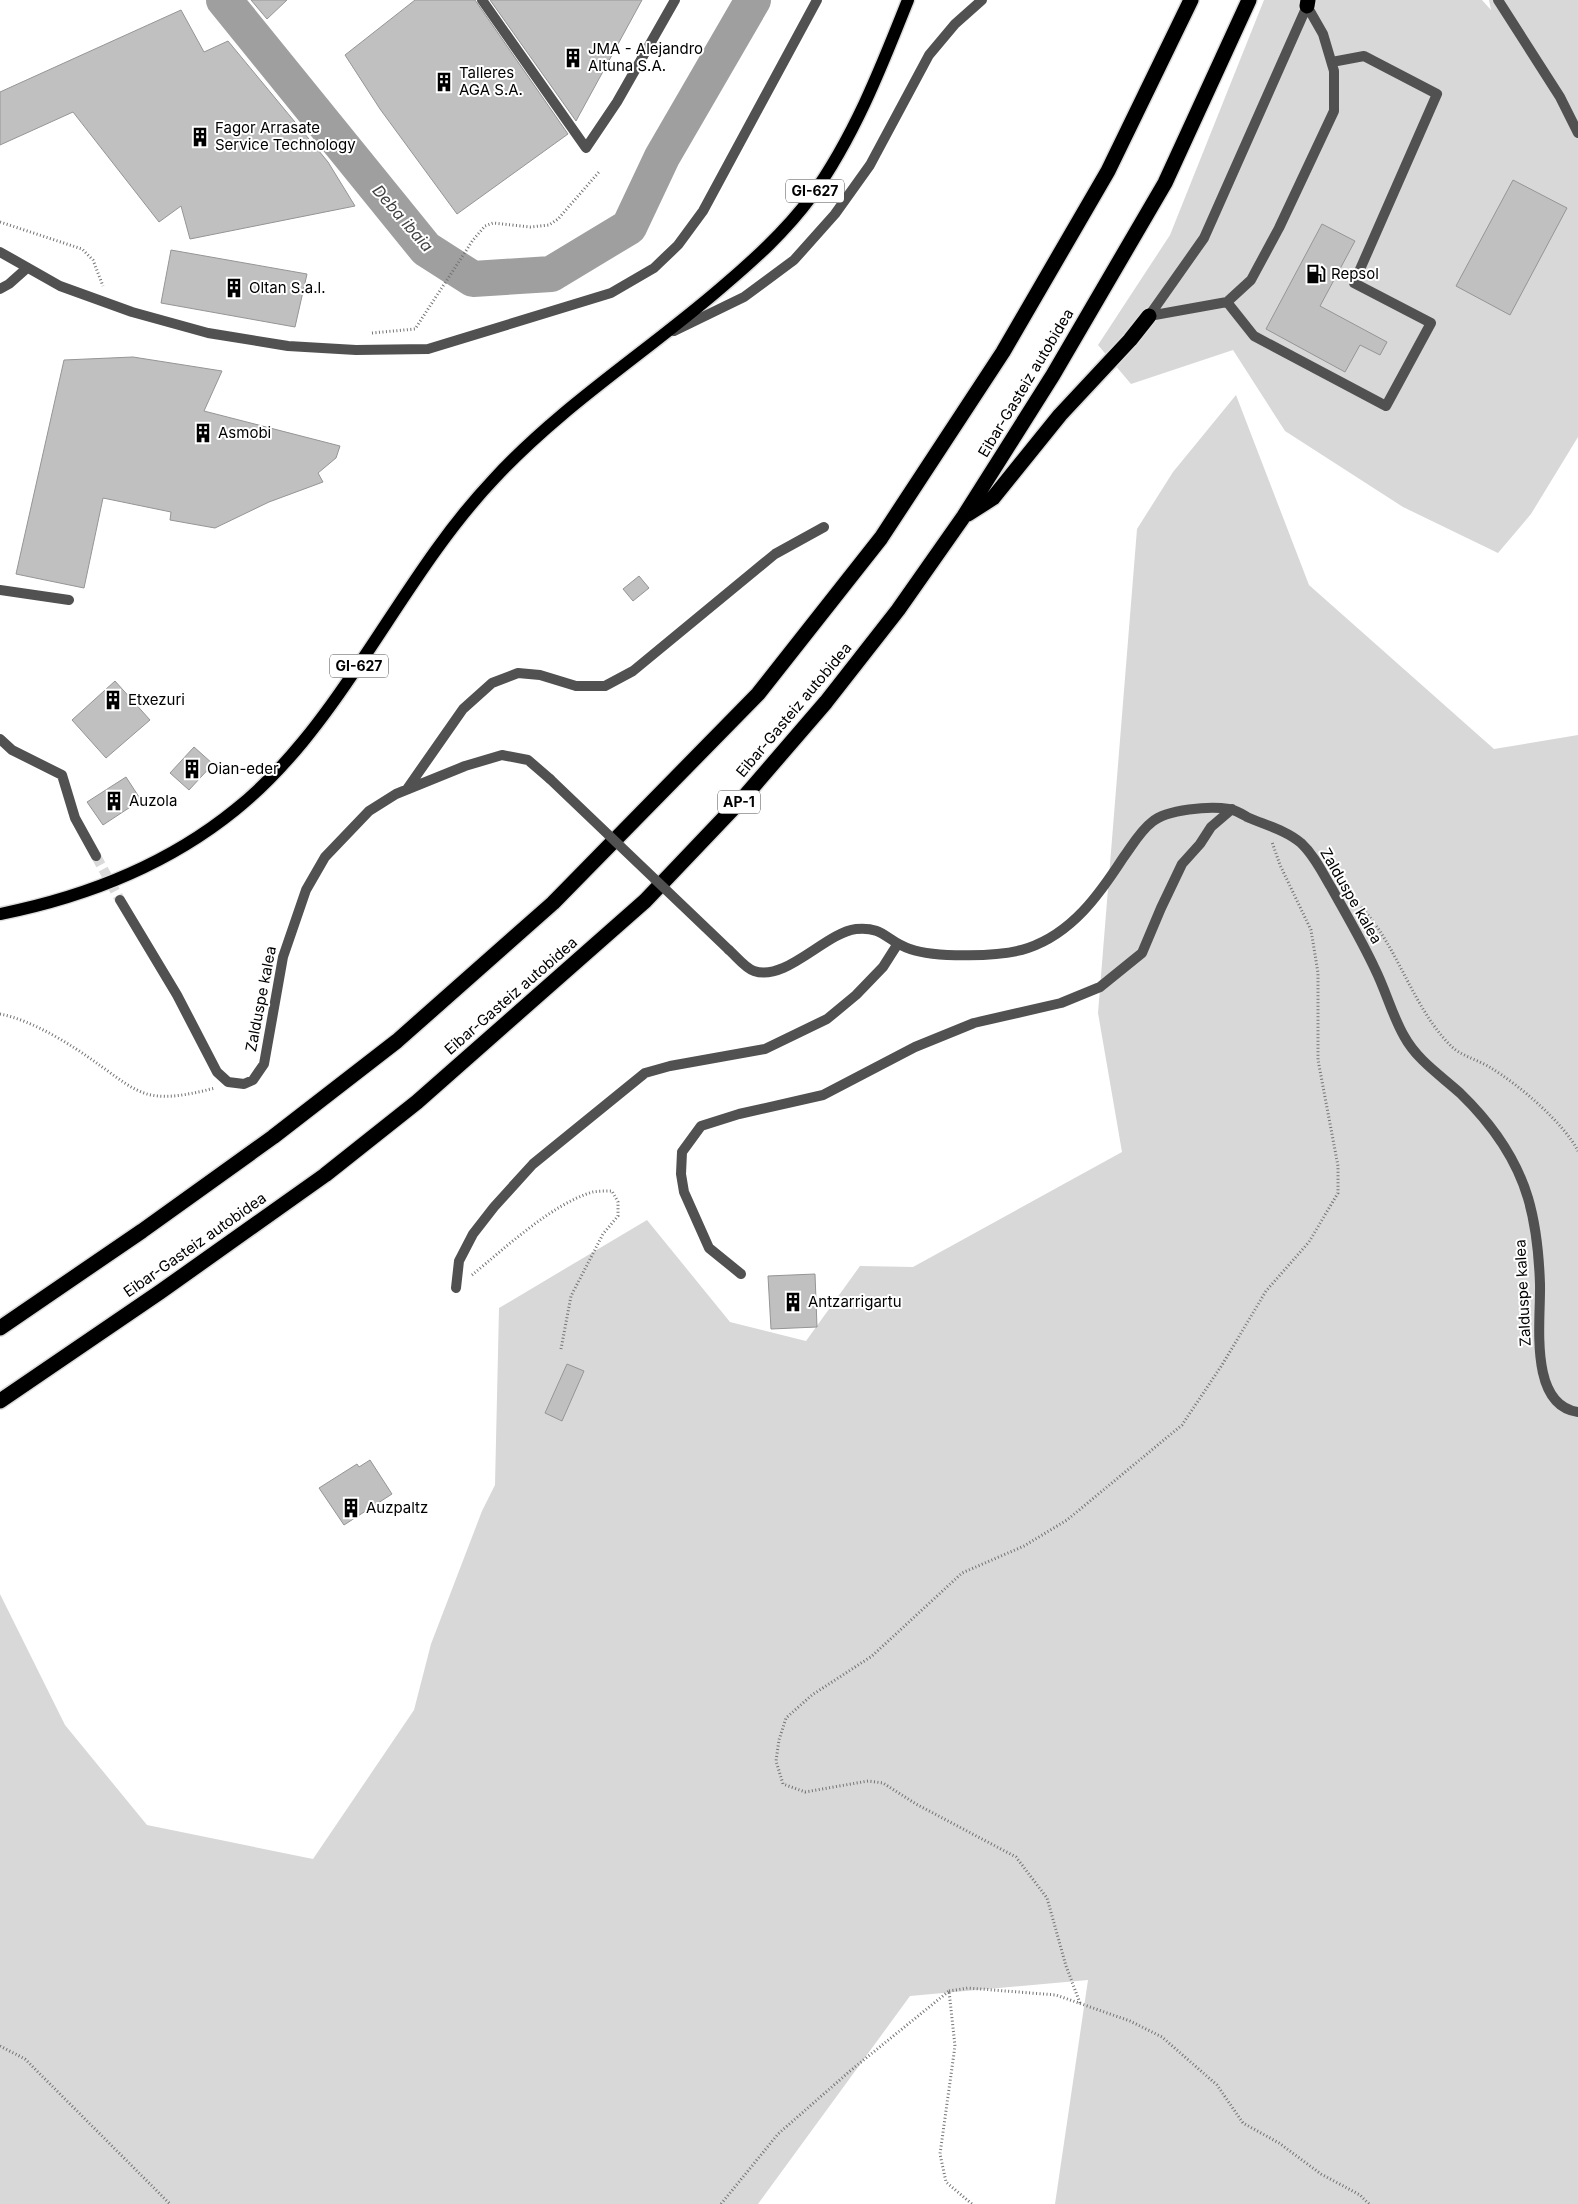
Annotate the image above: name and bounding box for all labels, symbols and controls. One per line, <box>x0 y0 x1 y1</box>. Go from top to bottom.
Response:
place label: JMA - Alejandro Altuna S.A. <box>588 39 703 75</box>
building icon: JMA - Alejandro Altuna S.A. <box>562 47 584 69</box>
place label: Talleres AGA S.A. <box>459 63 523 99</box>
building icon: Talleres AGA S.A. <box>433 71 455 93</box>
place label: Fagor Arrasate Service Technology <box>215 118 356 154</box>
building icon: Fagor Arrasate Service Technology <box>189 126 211 148</box>
water label: Deba ibaia <box>369 180 438 256</box>
road number: GI-627 <box>786 180 844 202</box>
fuel station icon: Repsol <box>1305 263 1327 285</box>
place label: Repsol <box>1331 264 1379 283</box>
building icon: Oltan S.a.l. <box>223 277 245 299</box>
place label: Oltan S.a.l. <box>249 278 325 297</box>
street label: Eibar-Gasteiz autobidea <box>974 305 1077 460</box>
building icon: Asmobi <box>192 422 214 444</box>
place label: Asmobi <box>218 423 271 442</box>
street label: Eibar-Gasteiz autobidea <box>732 638 856 781</box>
road number: GI-627 <box>330 654 388 678</box>
building icon: Etxezuri <box>102 689 124 711</box>
place label: Etxezuri <box>128 690 185 709</box>
building icon: Oian-eder <box>181 758 203 780</box>
place label: Oian-eder <box>207 759 279 778</box>
building icon: Auzola <box>103 790 125 812</box>
road number: AP-1 <box>718 790 760 814</box>
place label: Auzola <box>129 791 177 810</box>
street label: Zalduspe kalea <box>1316 845 1386 947</box>
street label: Eibar-Gasteiz autobidea <box>440 933 581 1059</box>
street label: Zalduspe kalea <box>241 944 280 1053</box>
street label: Eibar-Gasteiz autobidea <box>120 1188 270 1301</box>
street label: Zalduspe kalea <box>1510 1239 1535 1347</box>
building icon: Antzarrigartu <box>782 1291 804 1313</box>
place label: Antzarrigartu <box>808 1292 902 1311</box>
building icon: Auzpaltz <box>340 1497 362 1519</box>
place label: Auzpaltz <box>366 1498 428 1517</box>

